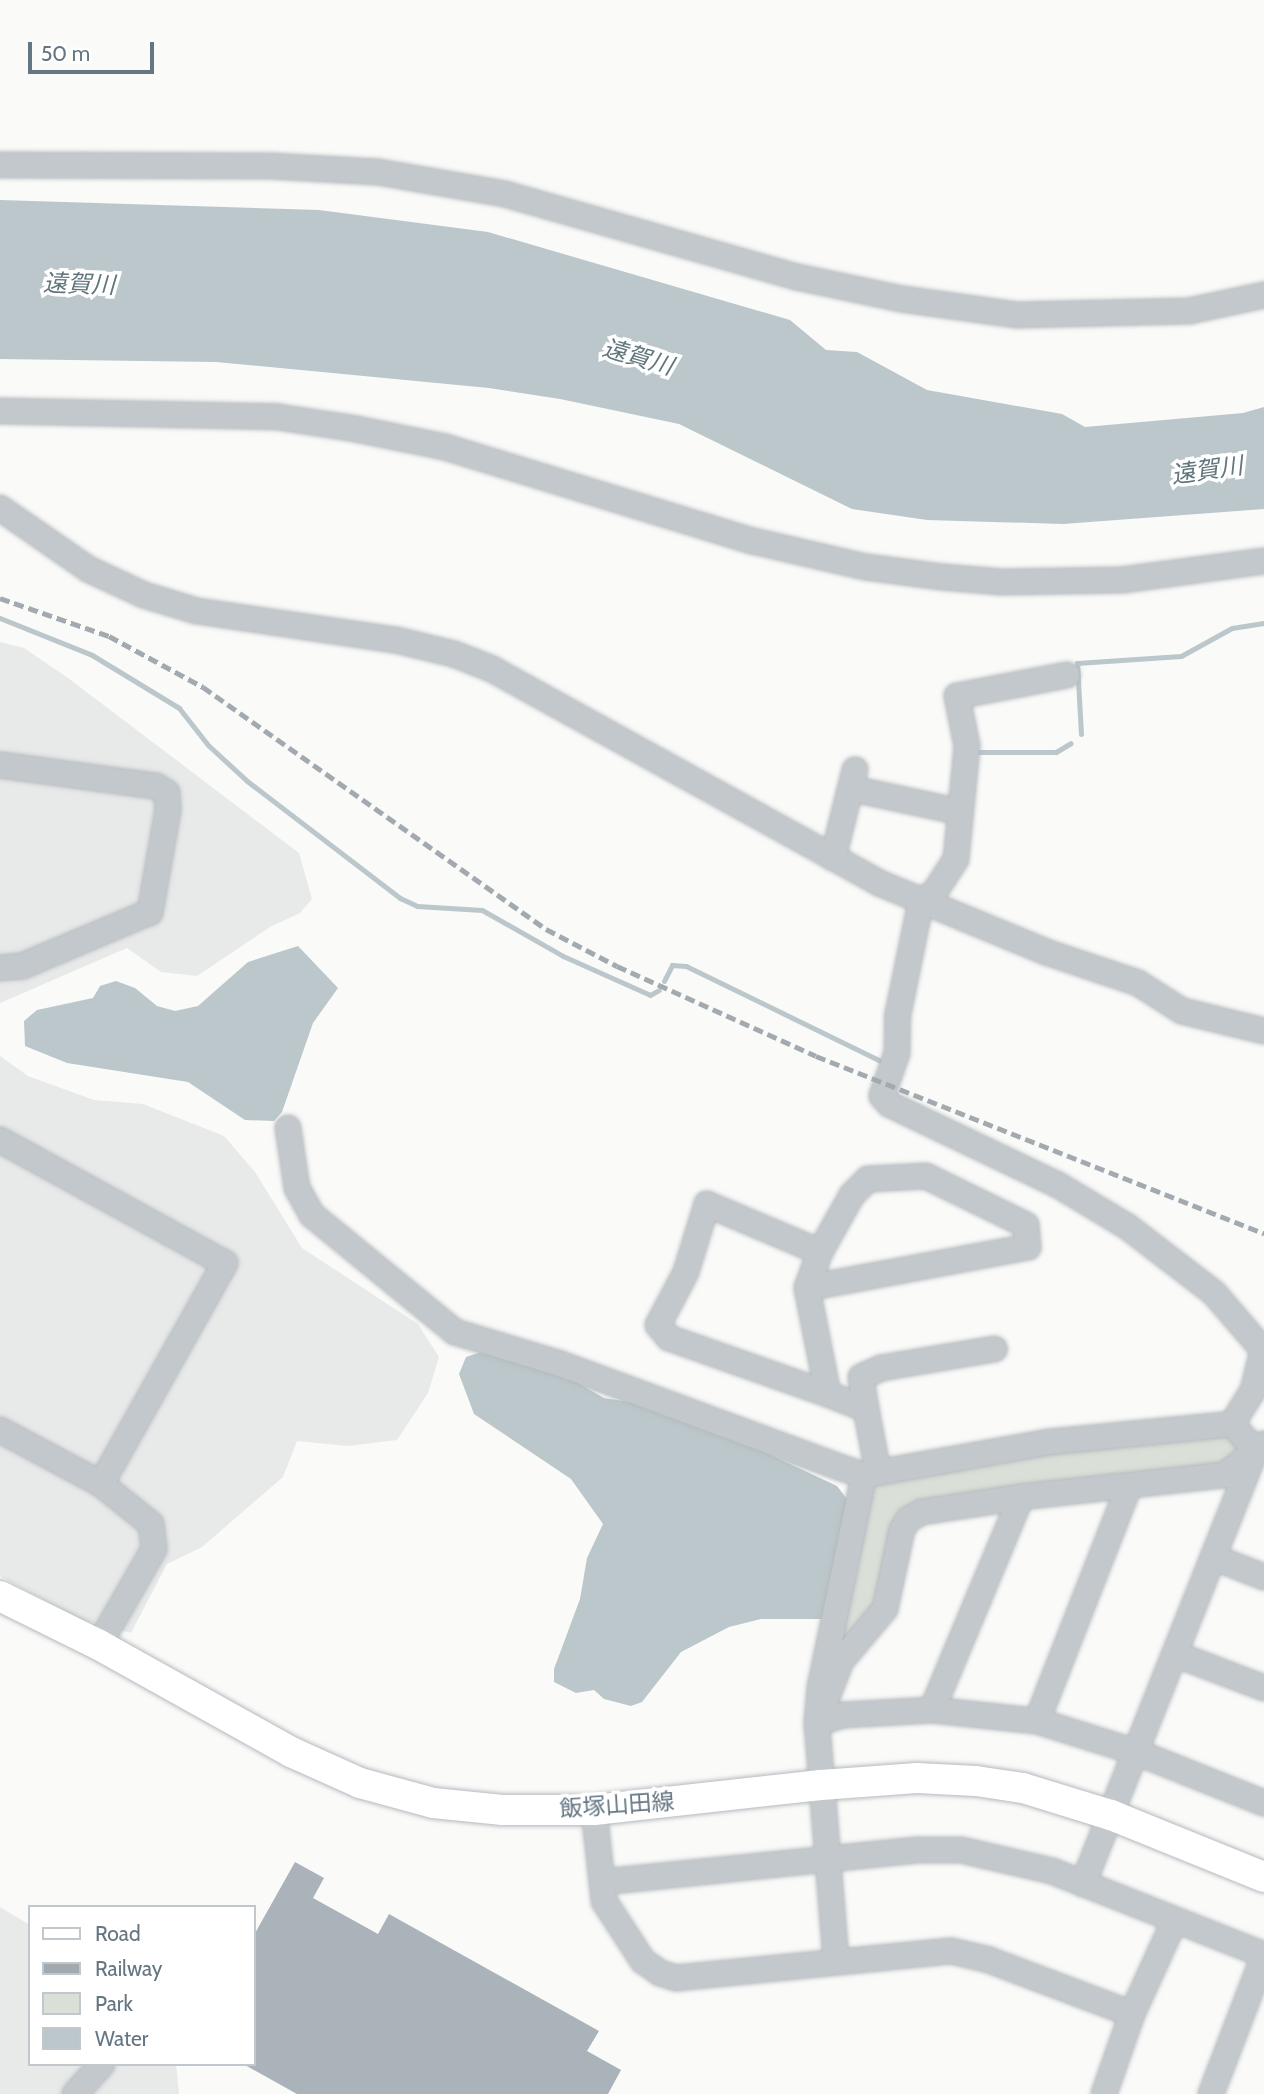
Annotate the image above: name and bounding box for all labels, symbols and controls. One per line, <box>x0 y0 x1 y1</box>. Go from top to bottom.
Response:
scale bar <box>32 28 158 72</box>
text: 50 m <box>41 41 90 66</box>
water label: 遠賀川 <box>43 268 115 300</box>
water label: 遠賀川 <box>599 333 677 381</box>
water label: 遠賀川 <box>1169 451 1245 489</box>
street label: 飯塚山田線 <box>559 1787 675 1823</box>
legend <box>28 1905 256 2066</box>
text: Road <box>95 1921 141 1946</box>
text: Railway <box>95 1956 162 1981</box>
text: Park <box>95 1991 133 2016</box>
text: Water <box>95 2026 148 2051</box>

